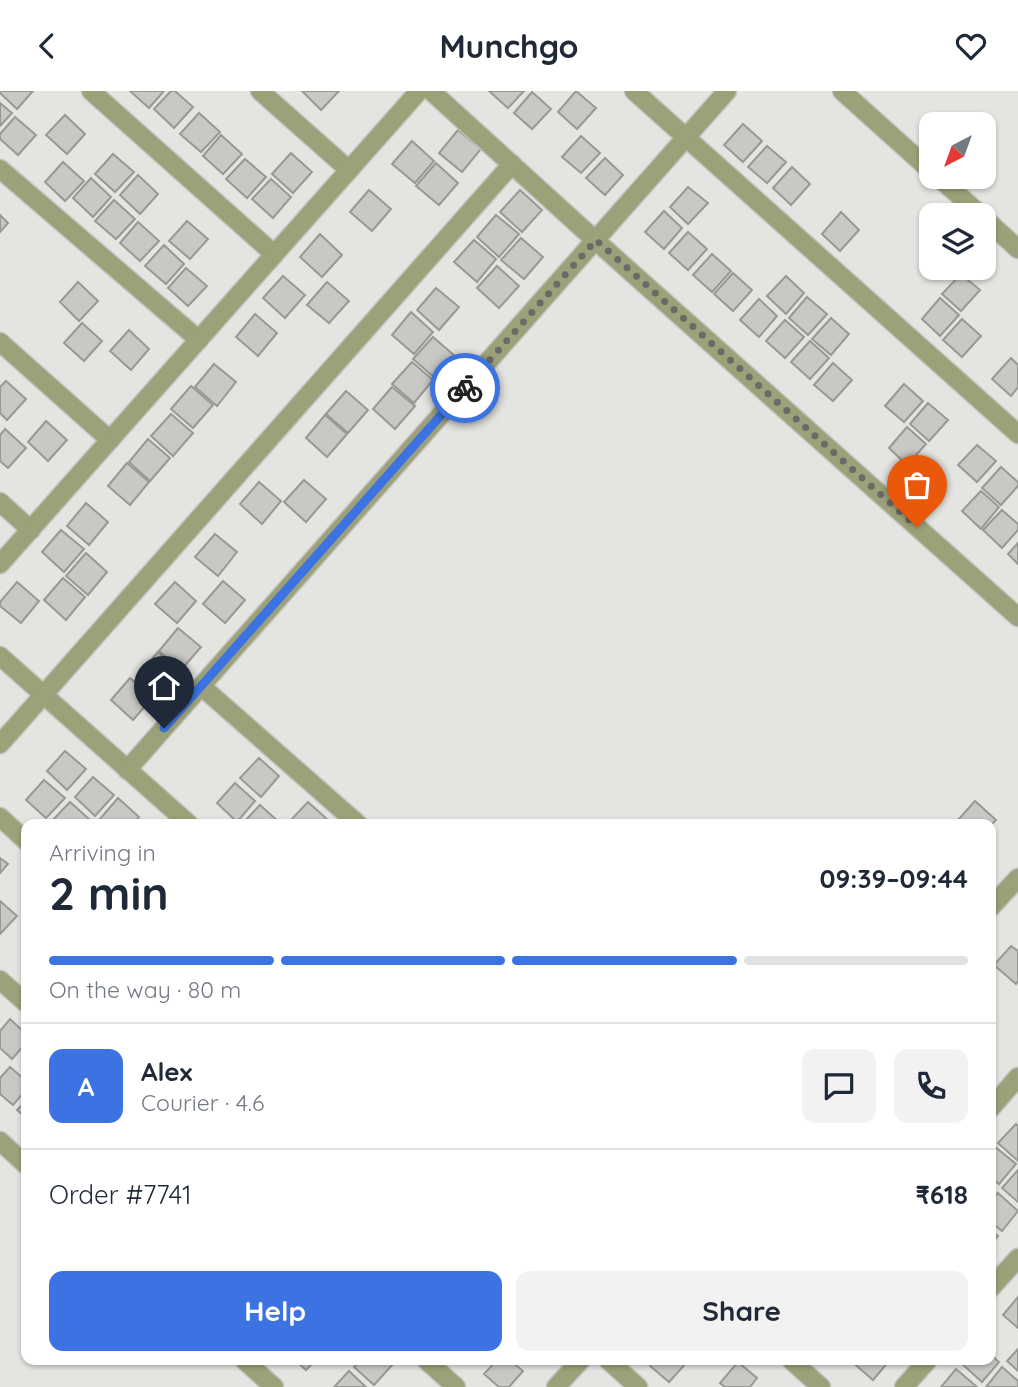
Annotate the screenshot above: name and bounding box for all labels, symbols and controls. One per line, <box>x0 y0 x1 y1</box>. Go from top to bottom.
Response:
text: Munchgo <box>439 26 579 66</box>
icon: back <box>28 27 66 65</box>
icon: heart <box>952 27 990 65</box>
north arrow <box>919 112 996 189</box>
map controls <box>919 112 996 280</box>
button: layers <box>919 203 996 280</box>
courier <box>430 353 500 423</box>
icon: bike <box>446 369 484 407</box>
pin <box>887 455 947 527</box>
icon: bag <box>898 466 936 504</box>
pin <box>134 656 194 728</box>
icon: home <box>145 667 183 705</box>
text: Arriving in <box>49 838 156 867</box>
text: 09:39–09:44 <box>820 862 968 895</box>
text: 2 min <box>49 864 169 922</box>
text: On the way · 80 m <box>49 975 241 1004</box>
button: chat <box>802 1049 876 1123</box>
button: phone <box>894 1049 968 1123</box>
text: Alex <box>141 1055 192 1088</box>
text: A <box>78 1070 94 1103</box>
text: Courier · 4.6 <box>141 1088 264 1117</box>
text: Order #7741 <box>49 1178 192 1211</box>
text: ₹618 <box>915 1178 968 1211</box>
button: Help <box>49 1271 502 1351</box>
button: Share <box>516 1271 968 1351</box>

